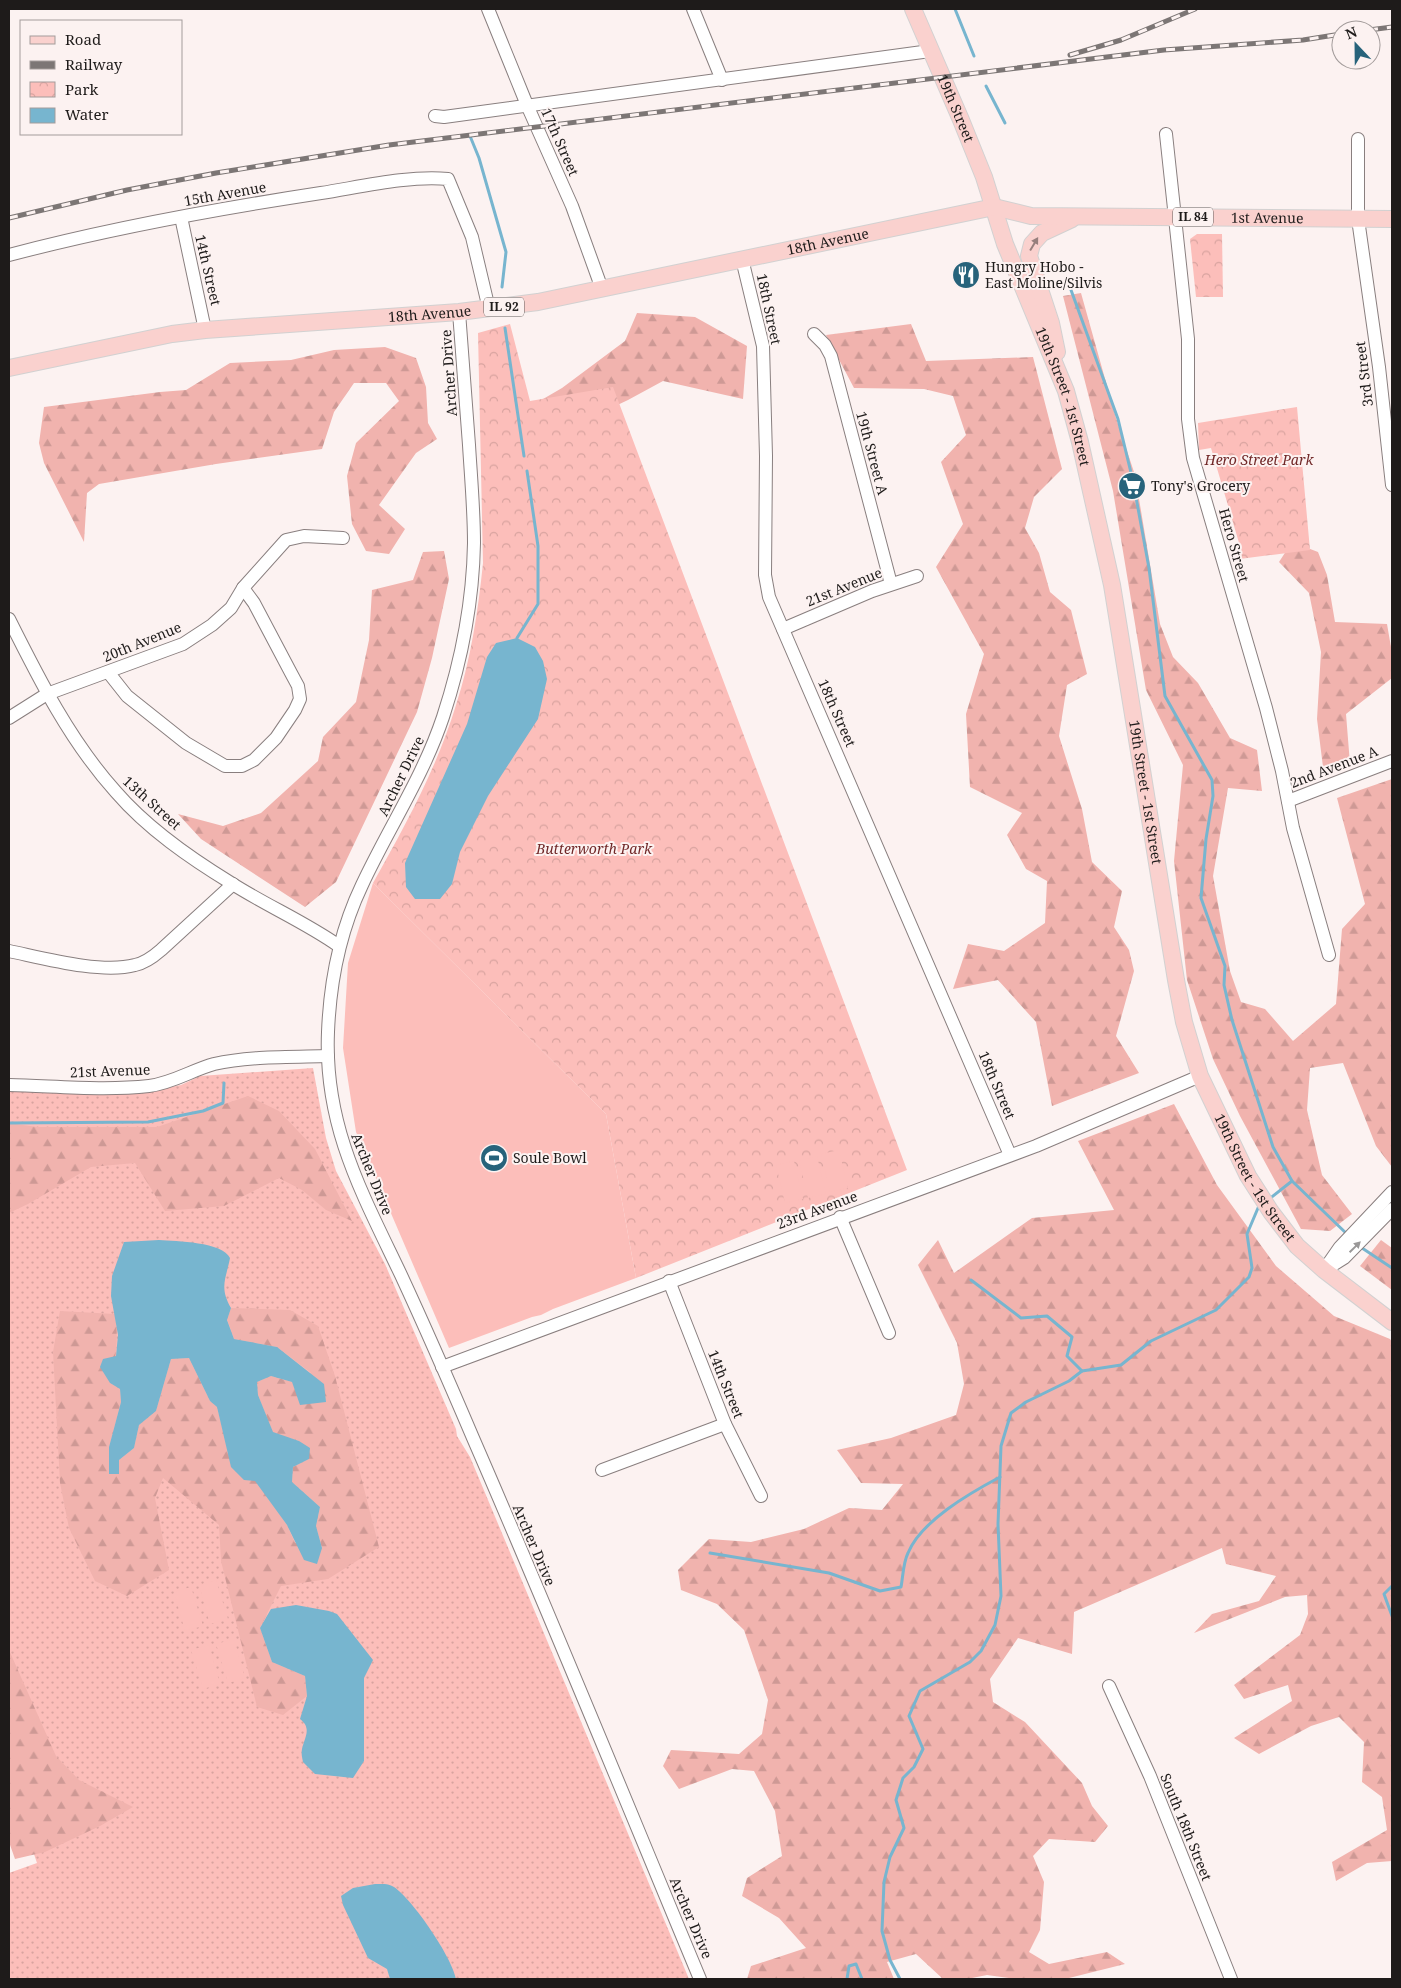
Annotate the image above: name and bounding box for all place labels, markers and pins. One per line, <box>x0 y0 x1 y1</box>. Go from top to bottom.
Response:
place label: Hungry Hobo - East Moline/Silvis <box>985 257 1102 292</box>
restaurant icon: Hungry Hobo - East Moline/Silvis <box>951 260 981 290</box>
supermarket icon: Tony's Grocery <box>1117 471 1147 501</box>
place label: Tony's Grocery <box>1151 476 1250 495</box>
sports icon: Soule Bowl <box>479 1143 509 1173</box>
place label: Soule Bowl <box>513 1148 587 1167</box>

